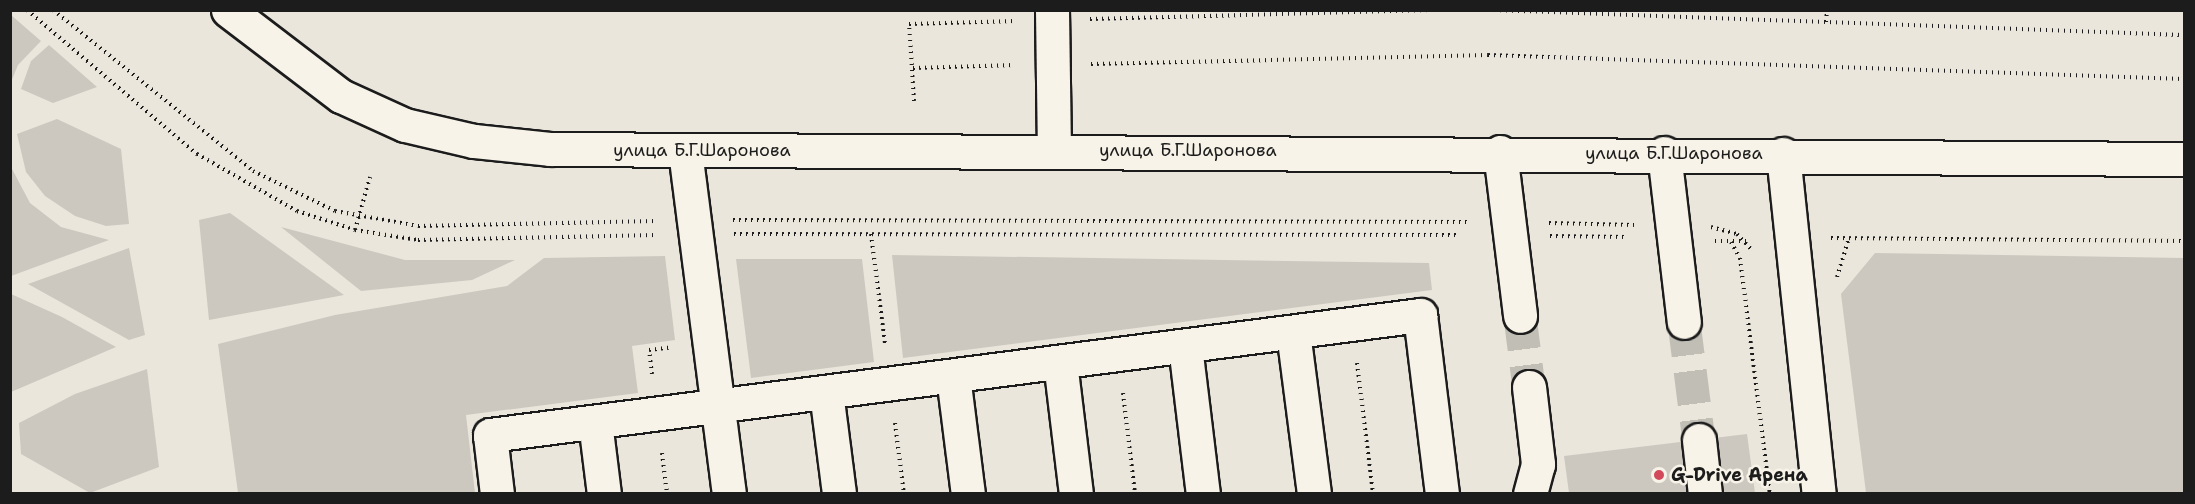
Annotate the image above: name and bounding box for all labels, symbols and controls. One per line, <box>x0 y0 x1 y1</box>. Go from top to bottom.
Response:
street label: улица Б.Г.Шаронова <box>613 139 791 161</box>
street label: улица Б.Г.Шаронова <box>1099 139 1277 161</box>
street label: улица Б.Г.Шаронова <box>1585 142 1763 164</box>
place label: G-Drive Арена <box>1671 464 1808 486</box>
marker: G-Drive Арена <box>1652 468 1666 482</box>

